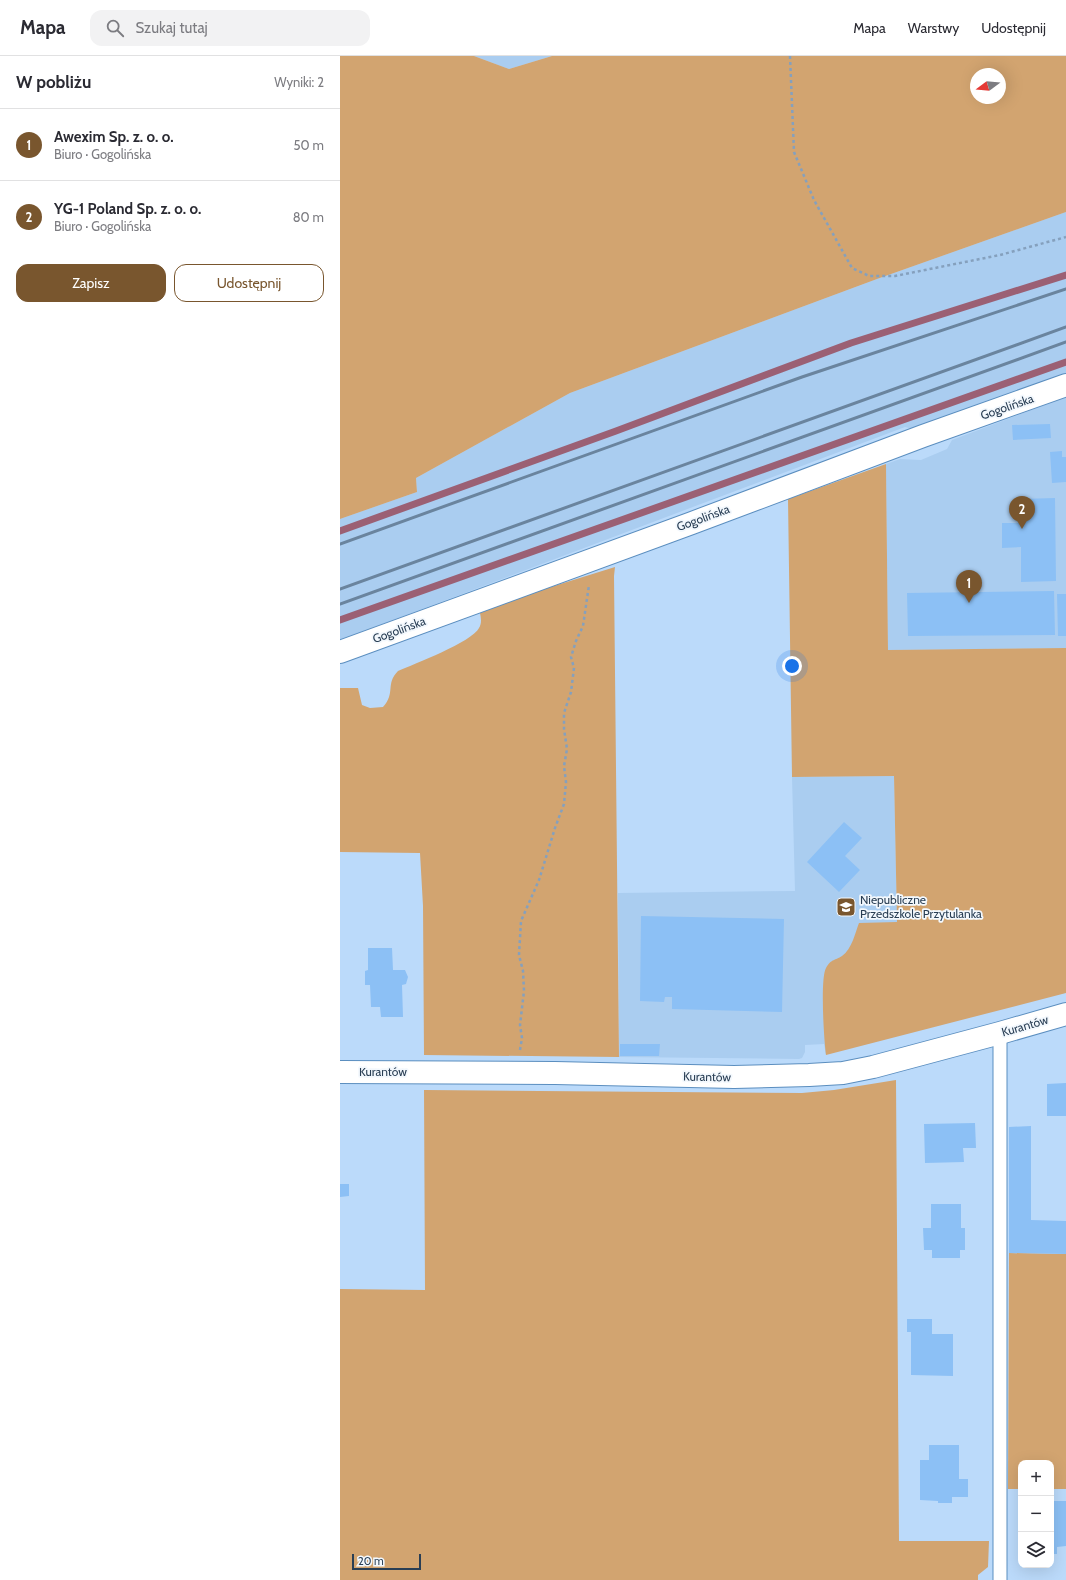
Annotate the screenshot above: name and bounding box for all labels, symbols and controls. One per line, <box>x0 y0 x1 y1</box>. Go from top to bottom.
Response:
search box <box>90 10 370 46</box>
text: Mapa <box>20 16 66 39</box>
icon: search <box>104 17 126 39</box>
text: Szukaj tutaj <box>136 19 208 37</box>
text: Mapa <box>853 19 886 37</box>
text: Warstwy <box>908 19 959 37</box>
text: Udostępnij <box>981 19 1046 37</box>
north arrow <box>970 68 1006 104</box>
text: W pobliżu <box>16 72 91 92</box>
text: Wyniki: 2 <box>274 74 324 90</box>
text: Awexim Sp. z. o. o. <box>54 128 174 146</box>
text: 1 <box>27 137 31 153</box>
text: 50 m <box>294 137 324 153</box>
text: Biuro · Gogolińska <box>54 146 151 162</box>
text: YG-1 Poland Sp. z. o. o. <box>54 200 201 218</box>
text: 2 <box>26 209 32 225</box>
text: 80 m <box>293 209 324 225</box>
text: Biuro · Gogolińska <box>54 218 151 234</box>
button: Zapisz <box>16 264 166 302</box>
button: Udostępnij <box>174 264 324 302</box>
street label: Gogolińska <box>978 390 1036 423</box>
pin: 2 <box>1009 496 1035 529</box>
street label: Gogolińska <box>674 501 732 534</box>
pin: 1 <box>956 570 982 603</box>
street label: Gogolińska <box>370 613 428 646</box>
your location <box>782 656 802 676</box>
place label: Niepubliczne Przedszkole Przytulanka <box>860 892 982 921</box>
school or university icon: Niepubliczne Przedszkole Przytulanka <box>835 896 857 918</box>
street label: Kurantów <box>1000 1012 1050 1039</box>
street label: Kurantów <box>359 1064 407 1079</box>
street label: Kurantów <box>683 1069 731 1084</box>
map controls <box>1018 1460 1054 1568</box>
button: + <box>1018 1460 1054 1496</box>
button: − <box>1018 1496 1054 1532</box>
button: layers <box>1018 1532 1054 1568</box>
scale bar <box>352 1552 421 1571</box>
text: 20 m <box>358 1554 384 1568</box>

